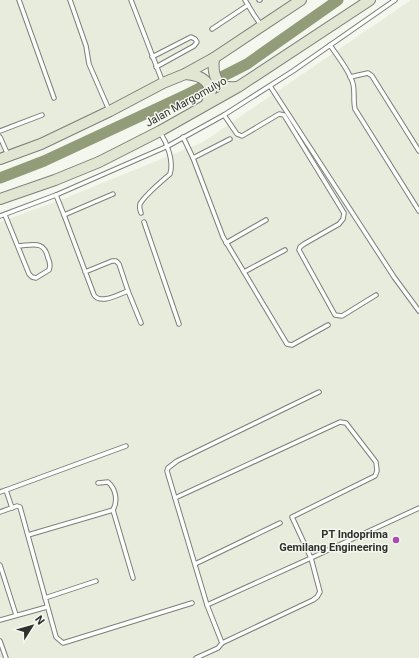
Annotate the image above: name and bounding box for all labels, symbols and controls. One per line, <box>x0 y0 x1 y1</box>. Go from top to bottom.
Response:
street label: Jalan Margomulyo <box>143 74 229 130</box>
place label: PT Indoprima Gemilang Engineering <box>279 528 388 554</box>
marker: PT Indoprima Gemilang Engineering <box>391 535 401 545</box>
north arrow <box>12 606 52 646</box>
text: N <box>32 613 47 627</box>

